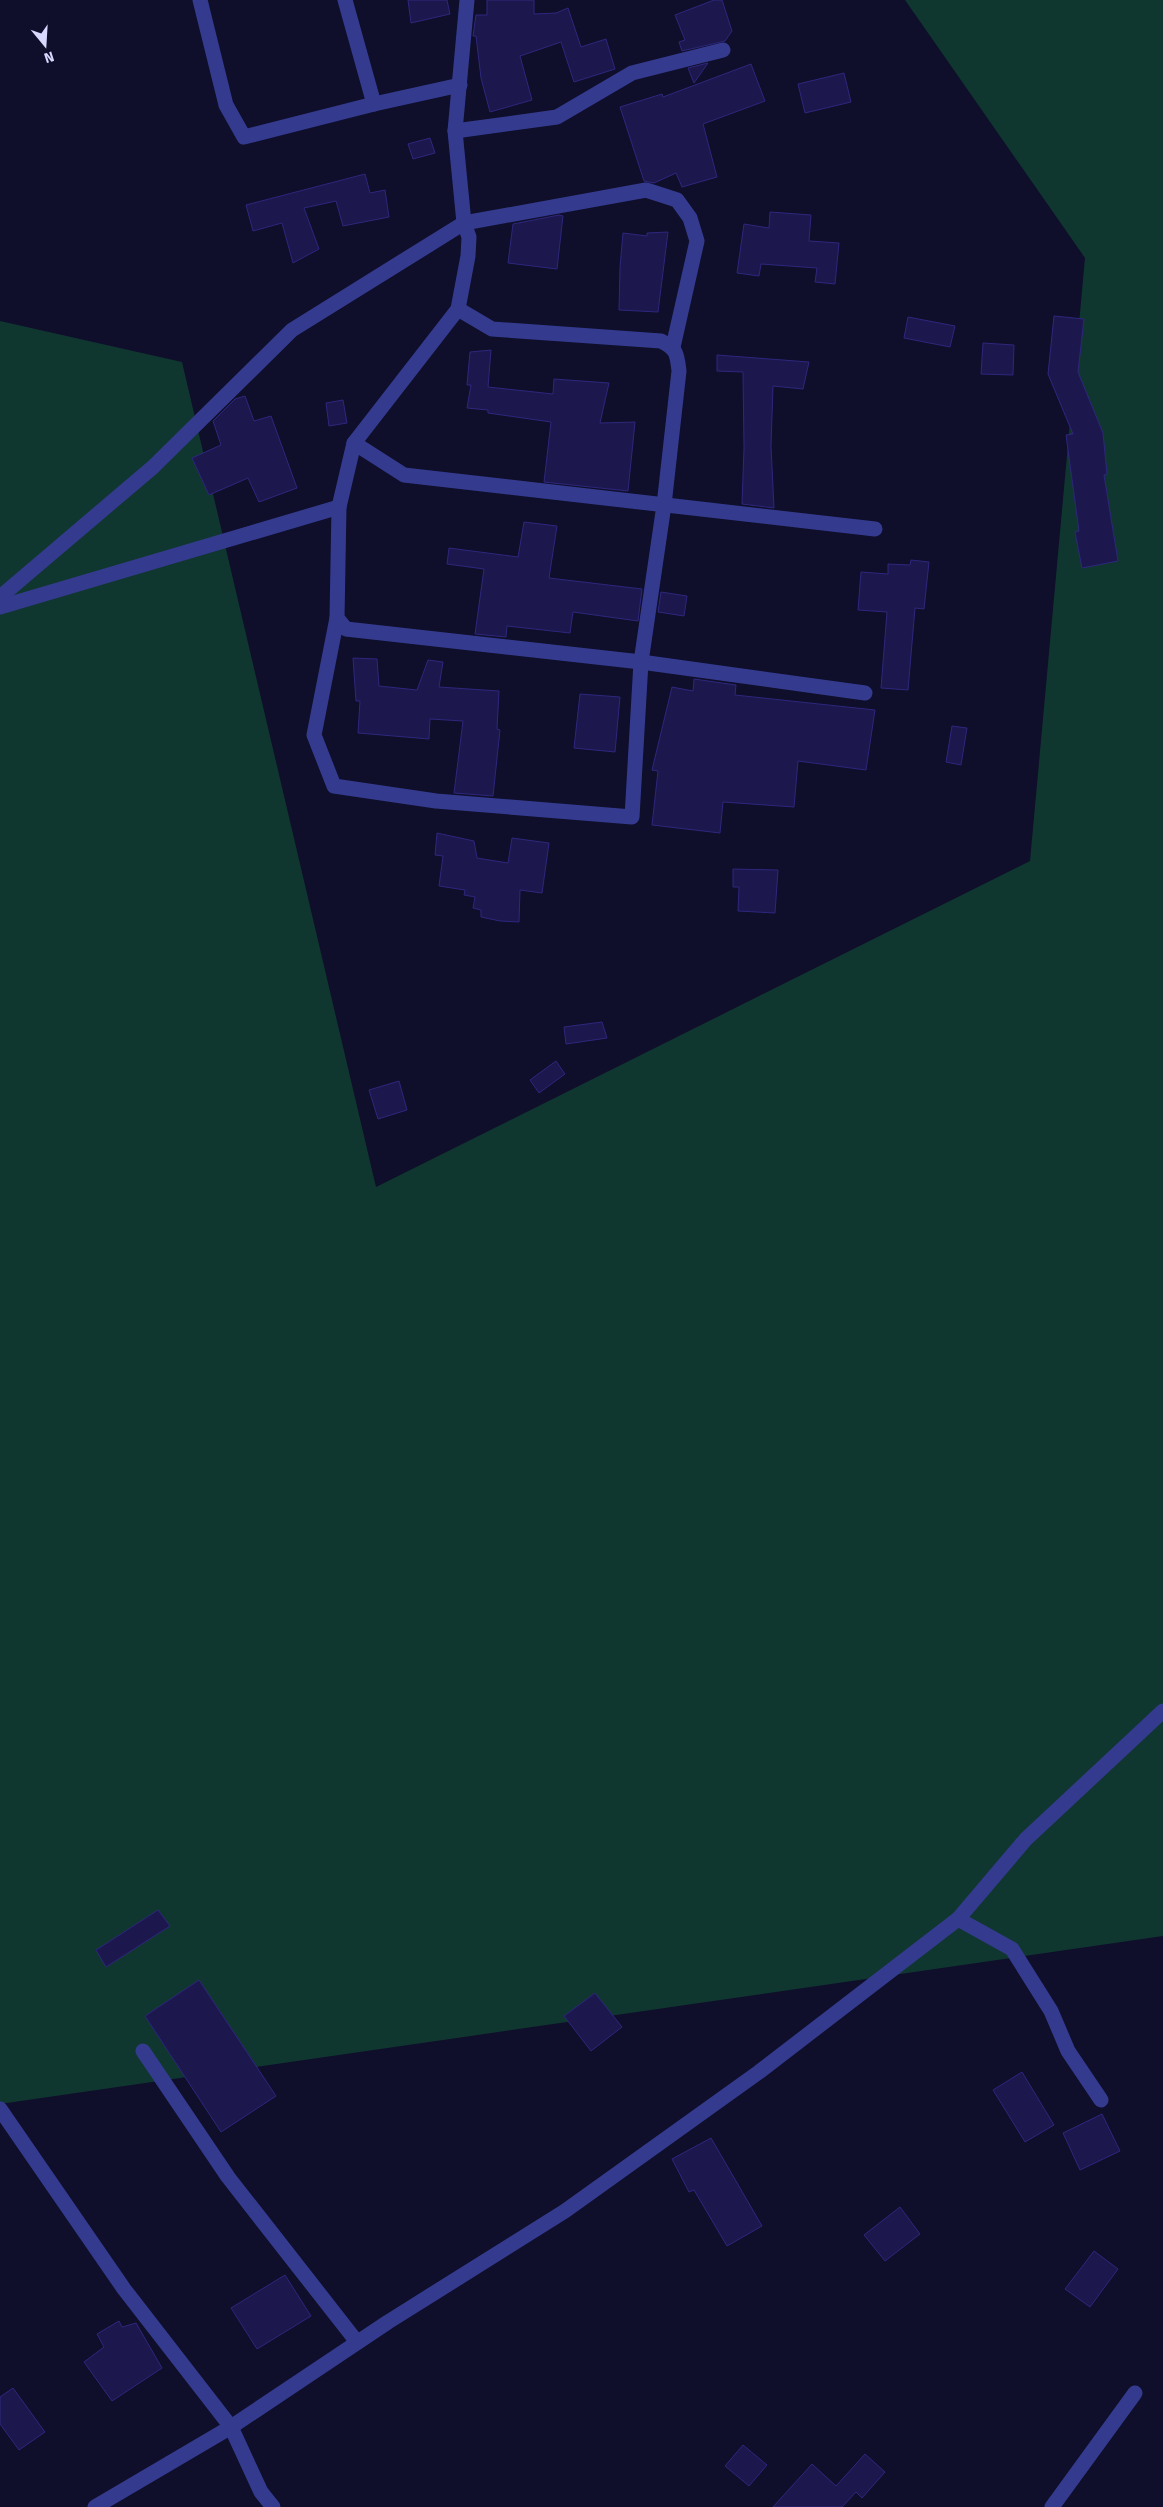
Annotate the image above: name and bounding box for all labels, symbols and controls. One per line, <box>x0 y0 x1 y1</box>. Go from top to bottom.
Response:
north arrow <box>20 20 70 70</box>
text: N <box>42 47 56 66</box>

